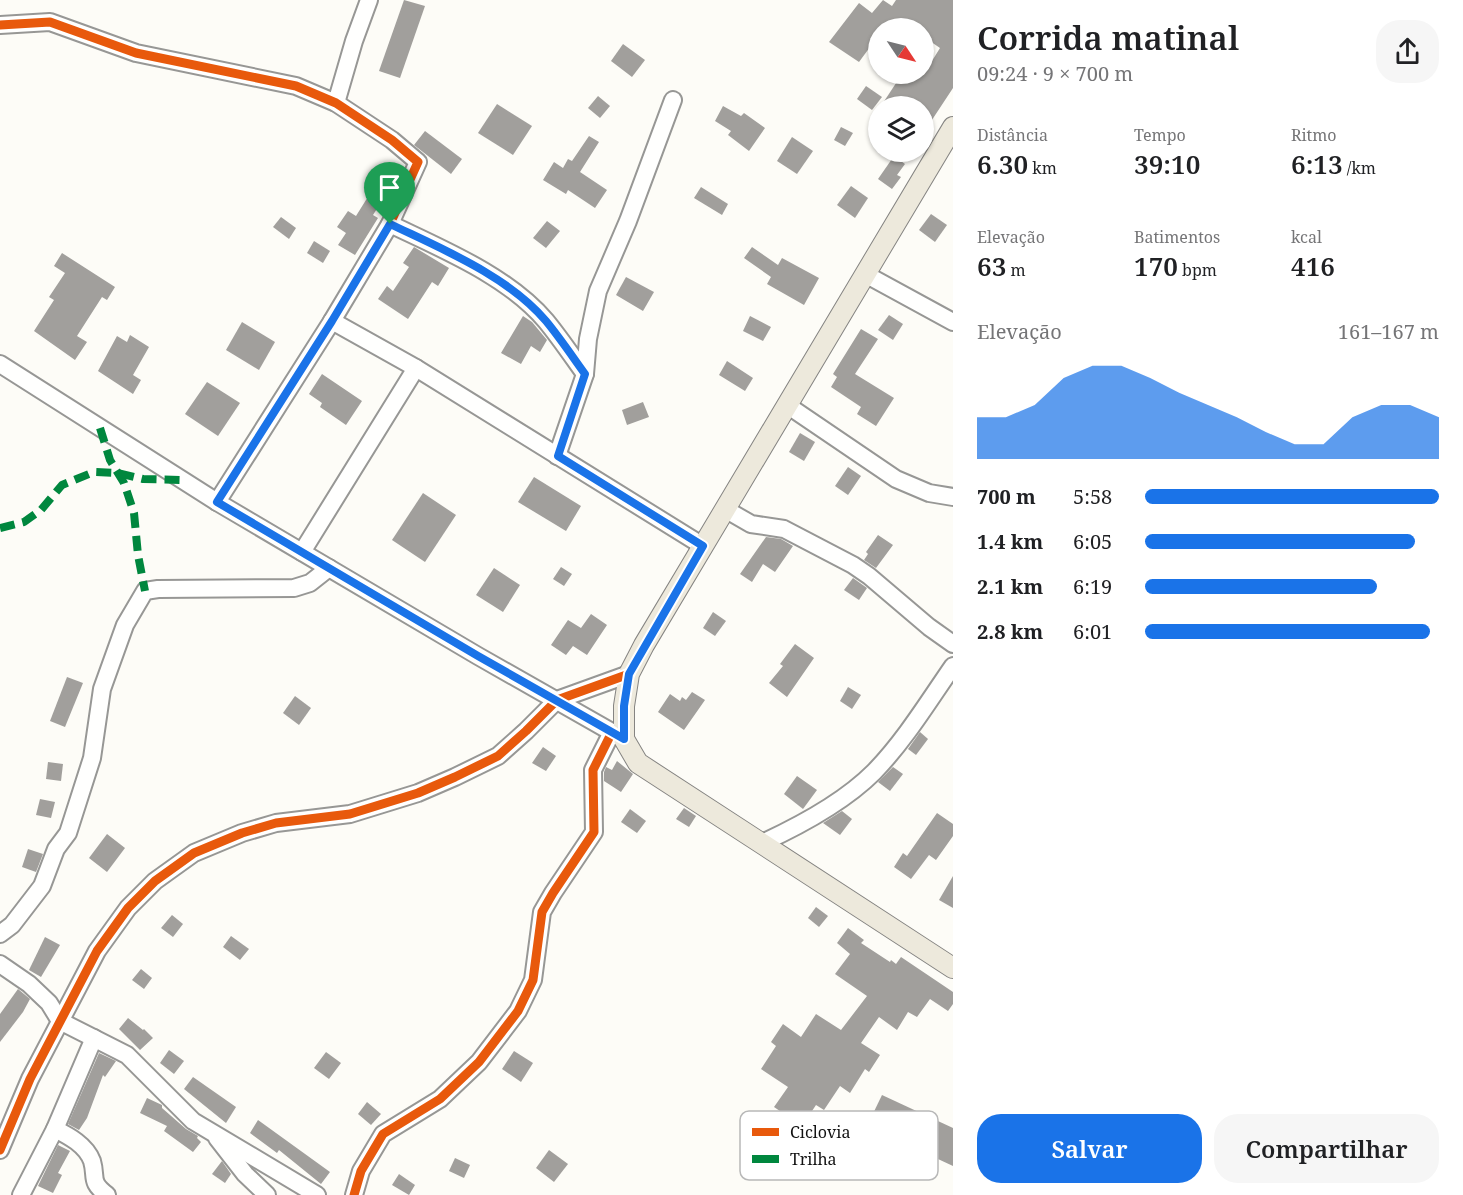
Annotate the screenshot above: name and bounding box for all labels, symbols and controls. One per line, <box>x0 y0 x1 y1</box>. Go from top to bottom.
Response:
text: Corrida matinal <box>977 15 1239 60</box>
north arrow <box>868 18 934 84</box>
map controls <box>868 18 934 162</box>
button: share <box>1376 20 1439 83</box>
text: 09:24 · 9 × 700 m <box>977 60 1133 87</box>
button: layers <box>868 96 934 162</box>
text: Distância <box>977 124 1048 146</box>
text: Tempo <box>1134 124 1186 146</box>
text: Ritmo <box>1291 124 1337 146</box>
text: 6.30 <box>977 146 1028 182</box>
text: 39:10 <box>1134 146 1200 182</box>
text: 6:13 <box>1291 146 1343 182</box>
text: km <box>1028 157 1057 179</box>
text: /km <box>1343 157 1376 179</box>
pin <box>364 162 415 224</box>
icon: arrive <box>373 171 406 204</box>
text: Elevação <box>977 226 1045 248</box>
text: Batimentos <box>1134 226 1220 248</box>
text: kcal <box>1291 226 1322 248</box>
text: 63 <box>977 248 1006 284</box>
text: 170 <box>1134 248 1178 284</box>
text: 416 <box>1291 248 1335 284</box>
text: m <box>1006 259 1026 281</box>
text: bpm <box>1178 259 1217 281</box>
text: Elevação <box>977 318 1062 345</box>
text: 161–167 m <box>1338 318 1439 345</box>
text: 700 m <box>977 483 1036 510</box>
text: 5:58 <box>1073 483 1112 510</box>
text: 1.4 km <box>977 528 1043 555</box>
text: 6:05 <box>1073 528 1112 555</box>
text: 2.1 km <box>977 573 1043 600</box>
text: 6:19 <box>1073 573 1112 600</box>
text: 2.8 km <box>977 618 1043 645</box>
text: 6:01 <box>1073 618 1112 645</box>
legend <box>740 1111 938 1180</box>
button: Salvar <box>977 1114 1202 1183</box>
button: Compartilhar <box>1214 1114 1439 1183</box>
text: Ciclovia <box>790 1121 850 1143</box>
text: Trilha <box>790 1148 837 1170</box>

